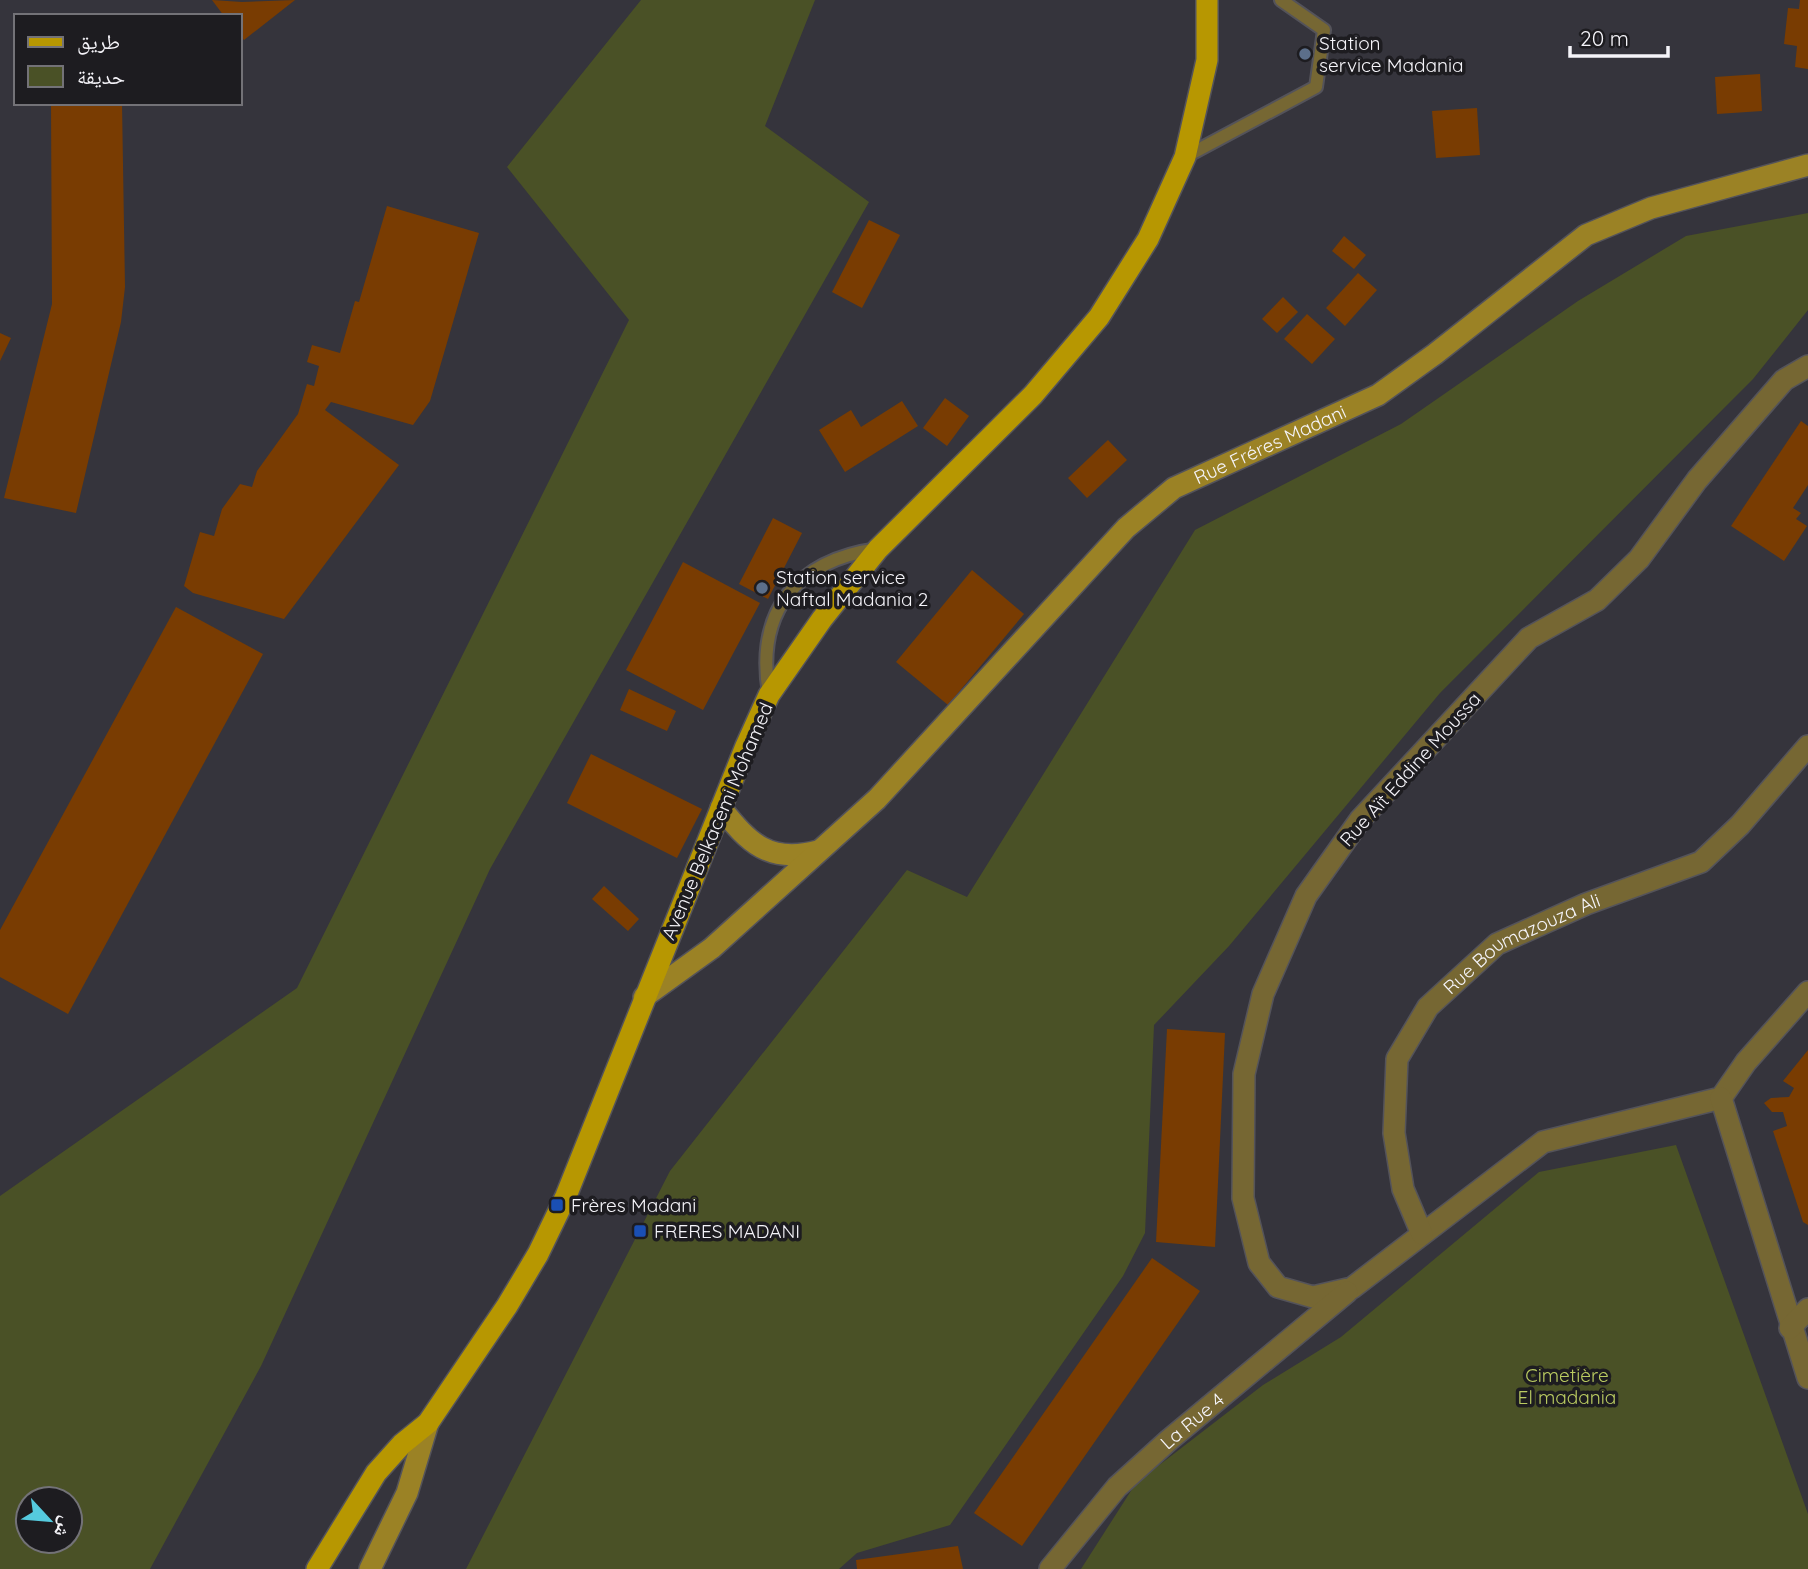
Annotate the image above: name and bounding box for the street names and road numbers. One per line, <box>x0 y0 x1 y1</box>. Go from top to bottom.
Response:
street label: Rue Fréres Madani <box>1190 399 1350 489</box>
street label: Rue Aït Eddine Moussa <box>1334 687 1486 851</box>
street label: Avenue Belkacemi Mohamed <box>656 699 778 943</box>
street label: Rue Boumazouza Ali <box>1438 888 1603 999</box>
street label: La Rue 4 <box>1155 1387 1229 1454</box>

